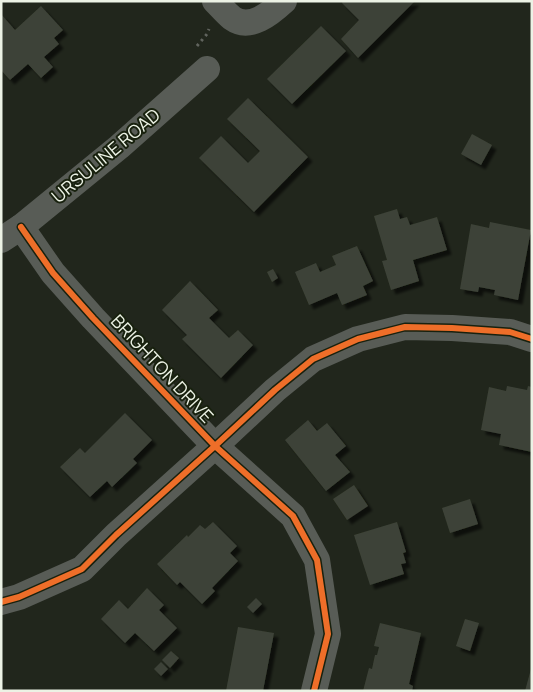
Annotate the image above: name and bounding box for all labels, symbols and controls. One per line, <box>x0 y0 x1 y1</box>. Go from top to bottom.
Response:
street label: URSULINE ROAD <box>46 103 165 208</box>
street label: BRIGHTON DRIVE <box>106 309 219 428</box>

